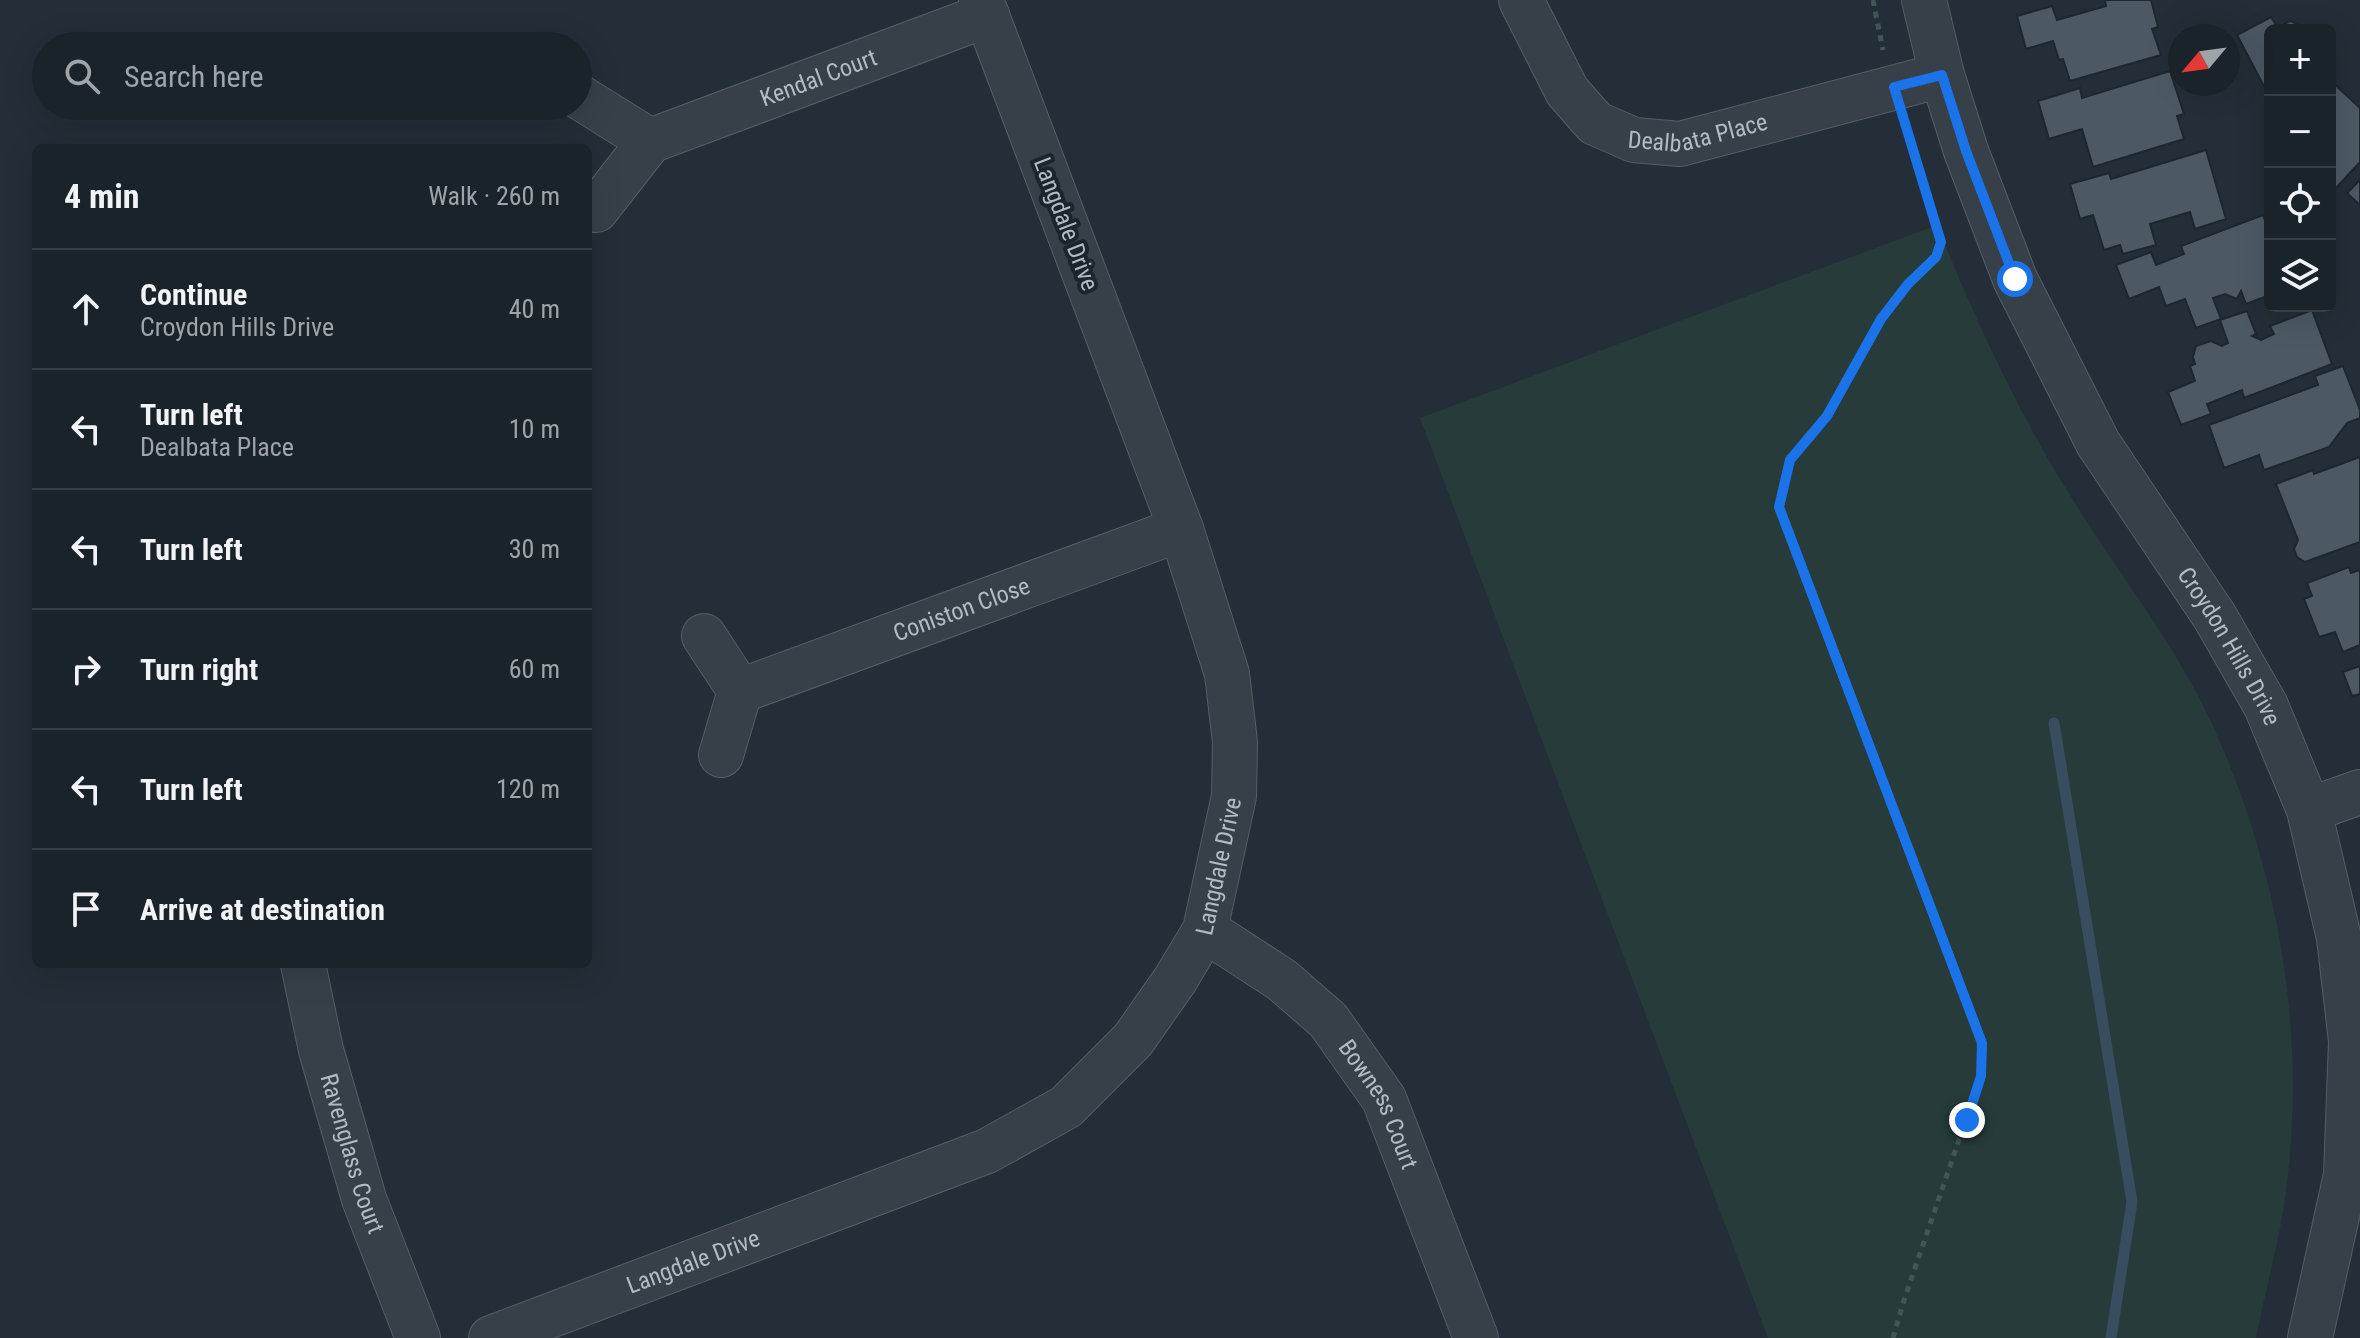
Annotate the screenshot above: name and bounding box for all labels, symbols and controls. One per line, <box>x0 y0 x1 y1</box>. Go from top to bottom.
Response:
north arrow <box>2168 24 2240 96</box>
map controls <box>2264 24 2336 312</box>
button: + <box>2264 24 2336 96</box>
search box <box>32 32 592 120</box>
street label: Kendal Court <box>756 43 881 113</box>
icon: search <box>60 54 104 98</box>
text: Search here <box>124 59 264 94</box>
button: − <box>2264 96 2336 168</box>
street label: Dealbata Place <box>1627 108 1770 158</box>
street label: Langdale Drive <box>1028 154 1104 294</box>
button: locate <box>2264 168 2336 240</box>
text: 4 min <box>64 176 140 216</box>
text: Walk · 260 m <box>428 181 560 211</box>
button: layers <box>2264 240 2336 312</box>
route start <box>1997 261 2033 297</box>
text: Continue <box>140 277 247 312</box>
icon: ahead <box>64 287 108 331</box>
text: 40 m <box>509 294 560 324</box>
text: Croydon Hills Drive <box>140 312 334 342</box>
text: Turn left <box>140 397 243 432</box>
icon: left <box>64 407 108 451</box>
text: 10 m <box>509 414 560 444</box>
text: Dealbata Place <box>140 432 294 462</box>
icon: left <box>64 527 108 571</box>
text: Turn left <box>140 532 243 567</box>
text: 30 m <box>509 534 560 564</box>
street label: Croydon Hills Drive <box>2172 562 2286 730</box>
street label: Coniston Close <box>889 572 1034 647</box>
icon: right <box>64 647 108 691</box>
text: Turn right <box>140 652 258 687</box>
text: 60 m <box>509 654 560 684</box>
icon: left <box>64 767 108 811</box>
text: Turn left <box>140 772 243 807</box>
text: 120 m <box>496 774 560 804</box>
street label: Langdale Drive <box>1190 795 1247 938</box>
icon: arrive <box>64 887 108 931</box>
text: Arrive at destination <box>140 892 385 927</box>
street label: Bowness Court <box>1333 1034 1424 1173</box>
street label: Ravenglass Court <box>315 1070 390 1238</box>
route end <box>1949 1102 1985 1138</box>
street label: Langdale Drive <box>623 1224 764 1300</box>

